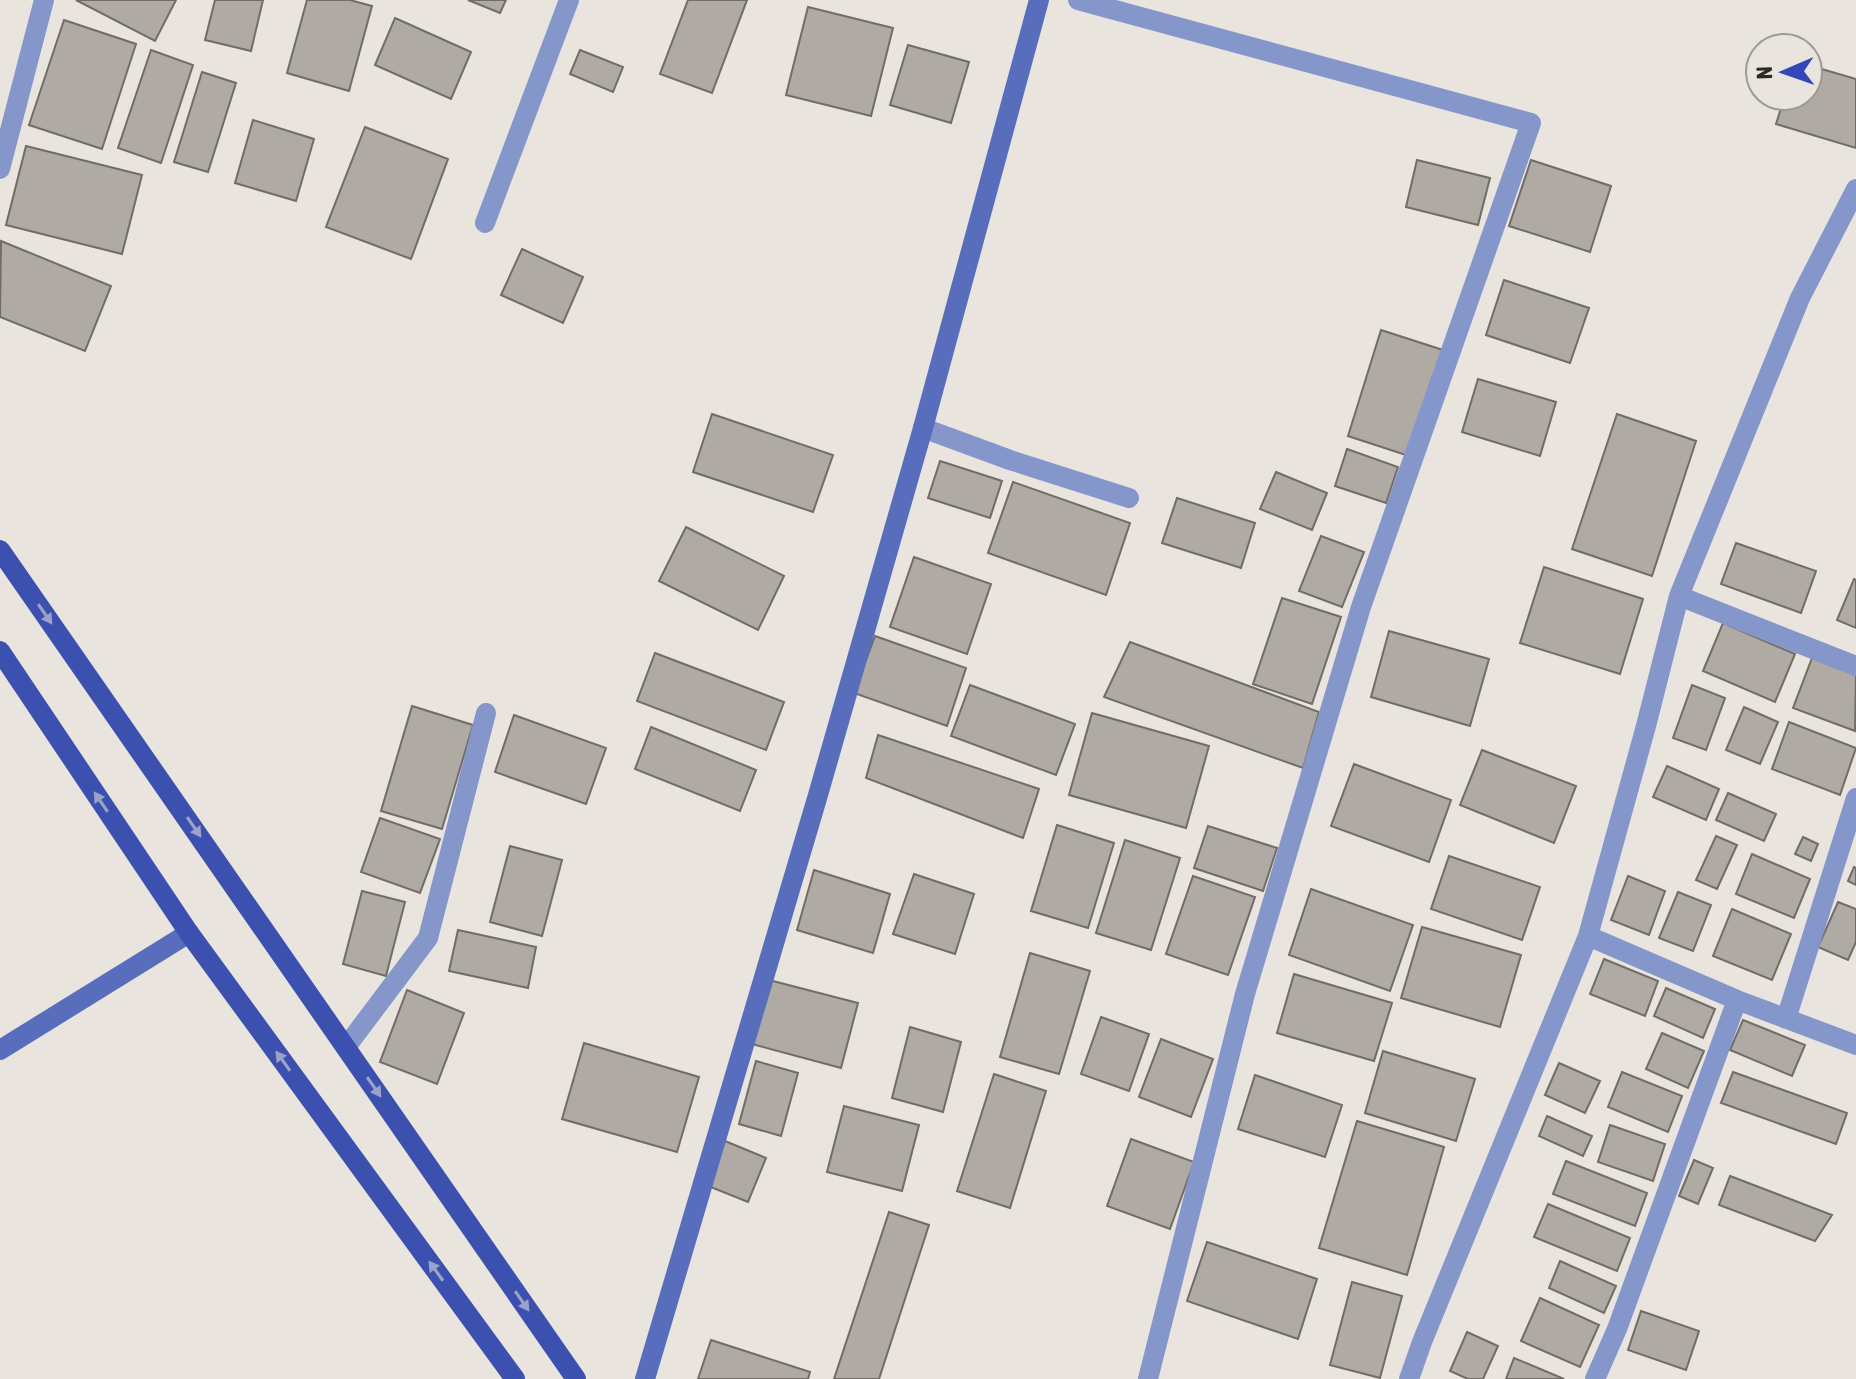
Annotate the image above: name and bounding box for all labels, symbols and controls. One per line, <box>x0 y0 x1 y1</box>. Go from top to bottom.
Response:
north arrow <box>1744 32 1824 112</box>
text: N <box>1751 66 1777 80</box>
one-way arrow <box>37 604 52 625</box>
one-way arrow <box>94 791 109 813</box>
one-way arrow <box>186 817 201 838</box>
one-way arrow <box>275 1050 291 1071</box>
one-way arrow <box>366 1077 381 1098</box>
one-way arrow <box>429 1260 444 1281</box>
one-way arrow <box>514 1290 529 1311</box>

